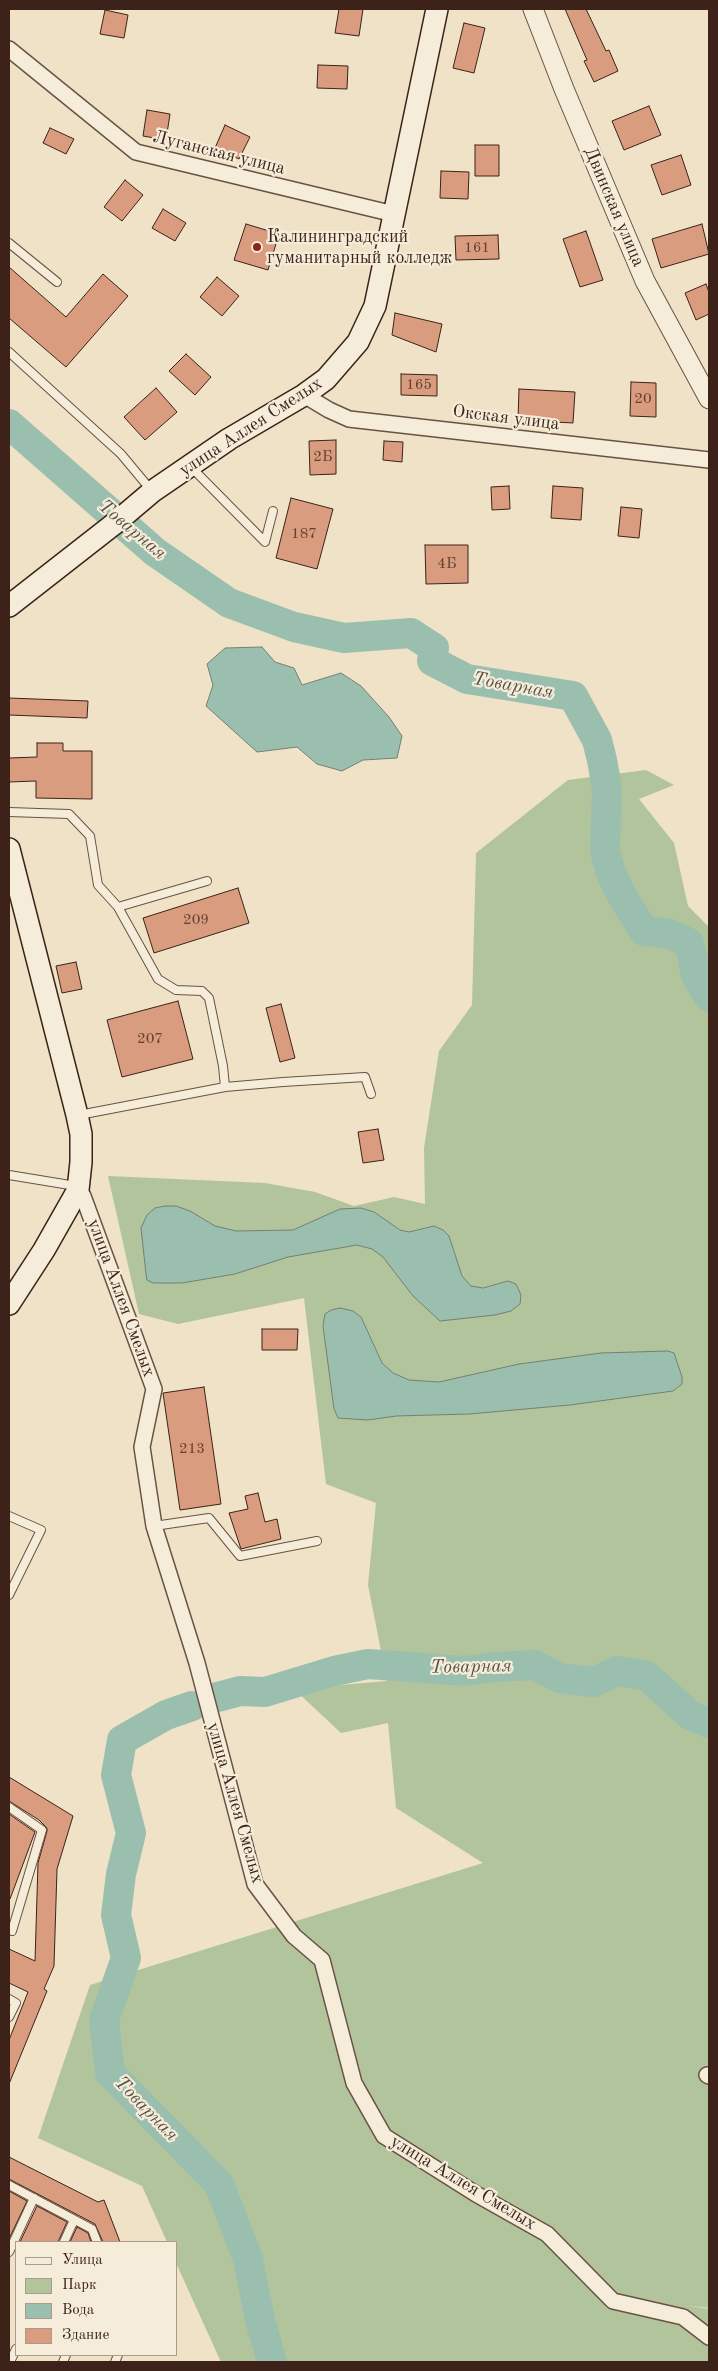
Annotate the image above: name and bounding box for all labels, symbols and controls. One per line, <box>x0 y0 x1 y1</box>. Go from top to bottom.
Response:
street label: Луганская улица <box>151 126 287 180</box>
street label: Двинская улица <box>579 144 649 270</box>
place label: Калининградский гуманитарный колледж <box>267 226 453 268</box>
house number: 161 <box>464 239 490 257</box>
marker: Калининградский гуманитарный колледж <box>251 241 263 253</box>
street label: улица Аллея Смелых <box>175 373 327 481</box>
house number: 165 <box>406 376 432 394</box>
house number: 20 <box>634 390 652 408</box>
street label: Окская улица <box>451 401 561 435</box>
house number: 2Б <box>313 448 333 466</box>
water label: Товарная <box>93 495 171 565</box>
house number: 187 <box>291 525 317 543</box>
house number: 4Б <box>437 555 457 573</box>
water label: Товарная <box>471 668 555 704</box>
house number: 209 <box>183 911 209 929</box>
house number: 207 <box>137 1030 163 1048</box>
street label: улица Аллея Смелых <box>82 1216 160 1380</box>
house number: 213 <box>179 1440 205 1458</box>
water label: Товарная <box>430 1655 512 1679</box>
street label: улица Аллея Смелых <box>202 1720 268 1886</box>
water label: Товарная <box>109 2072 183 2146</box>
street label: улица Аллея Смелых <box>386 2131 540 2235</box>
legend <box>15 2241 178 2356</box>
text: Улица <box>62 2253 103 2268</box>
text: Парк <box>62 2278 97 2293</box>
text: Вода <box>62 2303 94 2318</box>
text: Здание <box>62 2328 109 2343</box>

